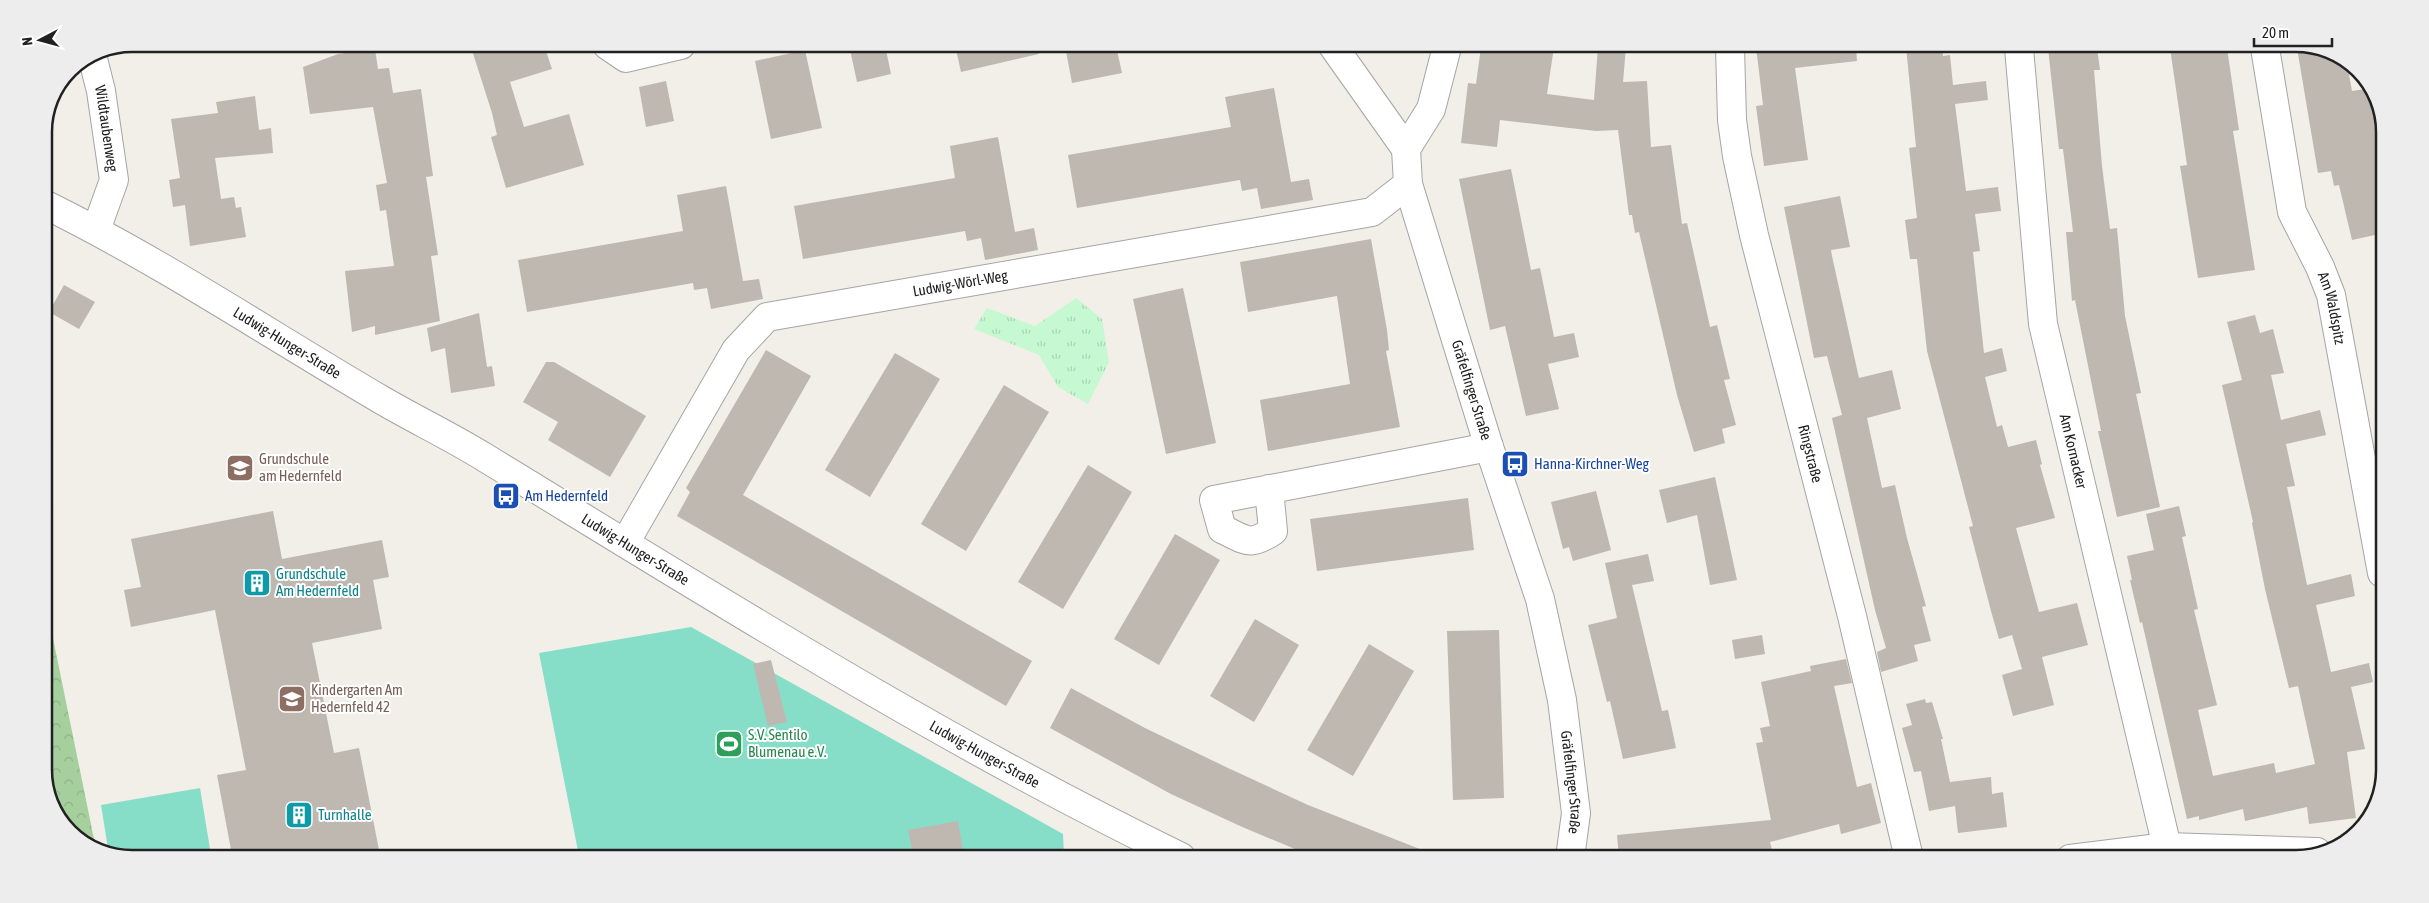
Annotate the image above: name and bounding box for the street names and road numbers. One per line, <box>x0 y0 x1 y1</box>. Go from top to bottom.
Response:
street label: Wildtaubenweg <box>92 83 122 173</box>
street label: Ludwig-Wörl-Weg <box>911 266 1009 300</box>
street label: Am Waldspitz <box>2315 269 2349 346</box>
street label: Ludwig-Hunger-Straße <box>230 303 344 382</box>
street label: Gräfelfinger Straße <box>1449 338 1495 442</box>
street label: Am Kornacker <box>2057 412 2091 491</box>
street label: Ringstraße <box>1795 423 1826 485</box>
street label: Ludwig-Hunger-Straße <box>579 510 693 588</box>
street label: Ludwig-Hunger-Straße <box>927 717 1043 791</box>
street label: Gräfelfinger Straße <box>1558 730 1585 835</box>

